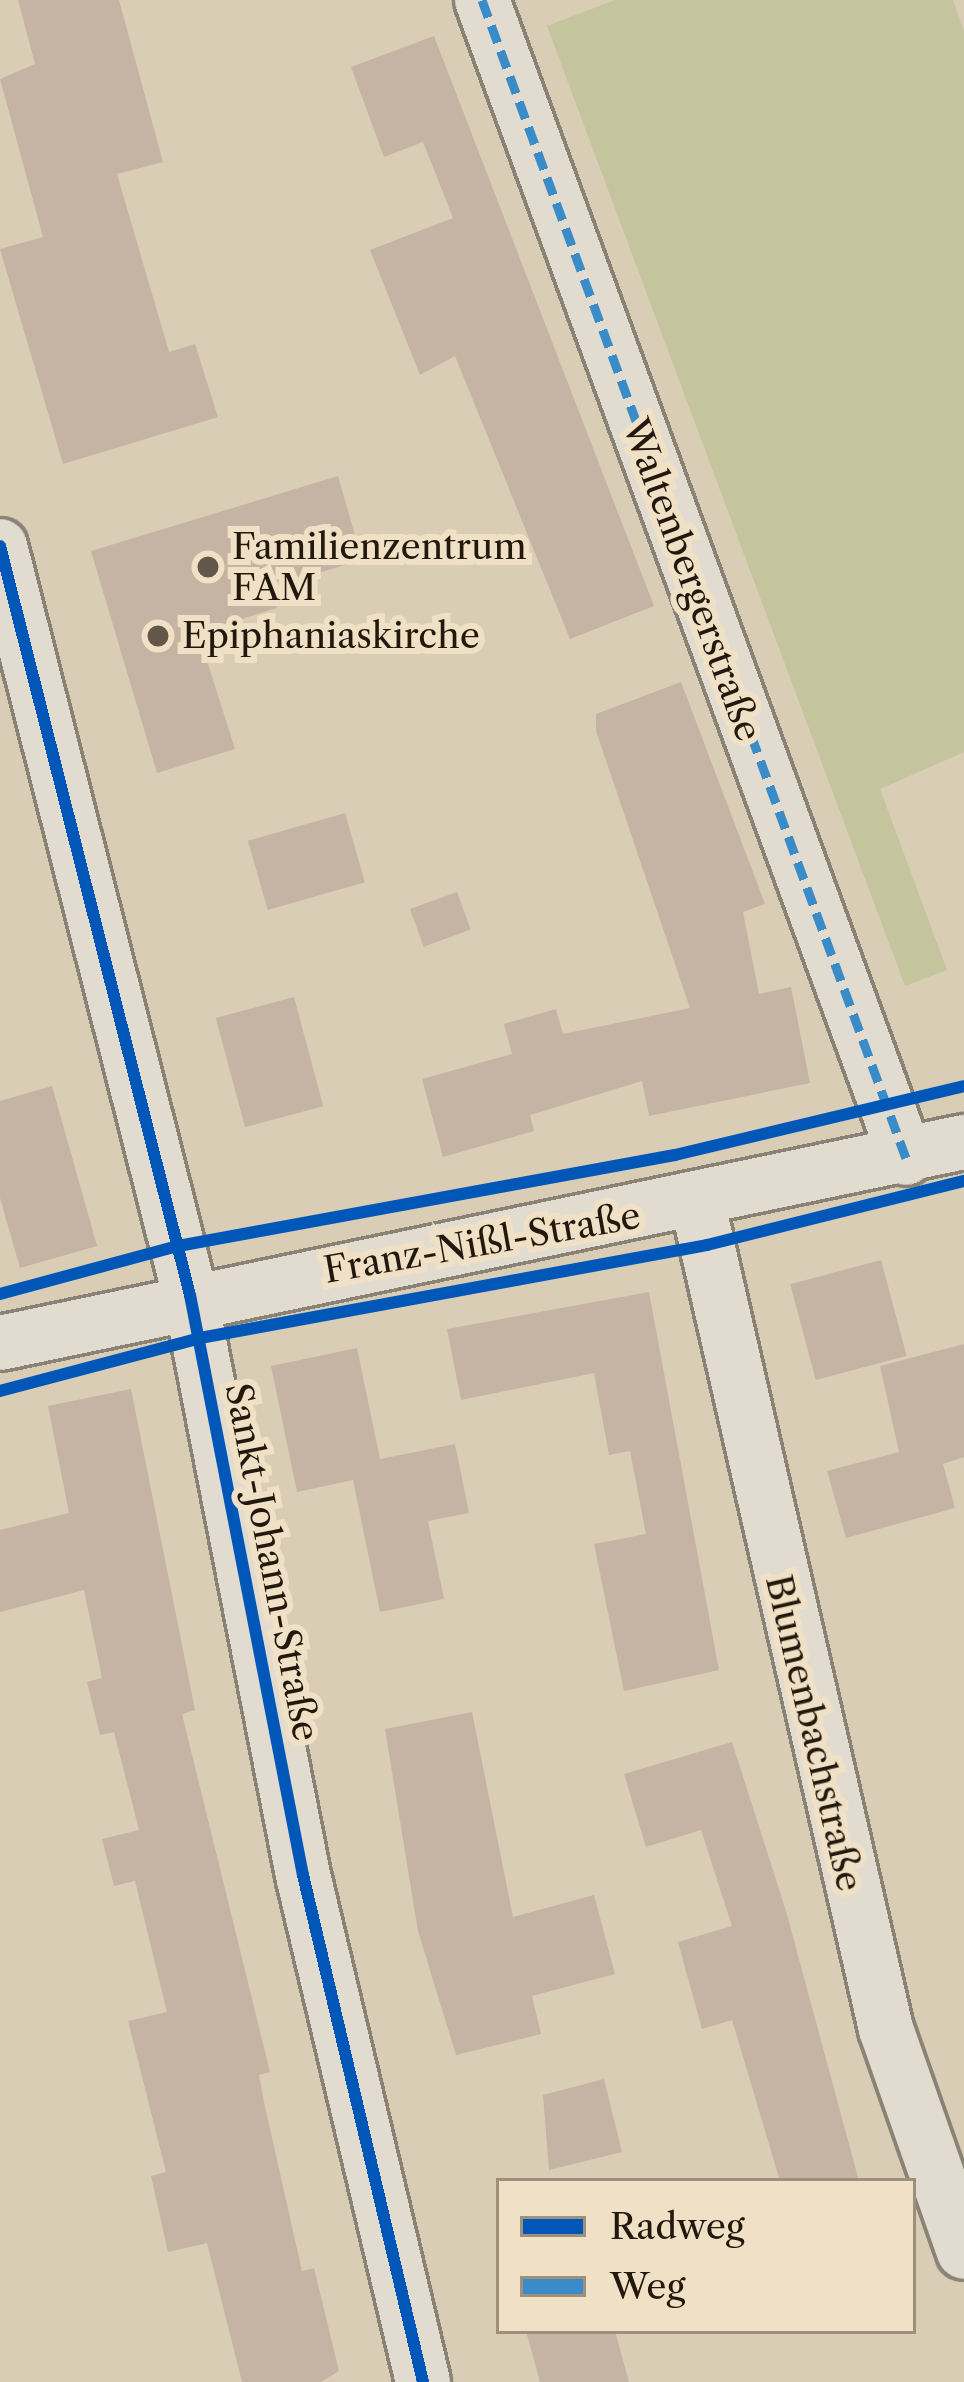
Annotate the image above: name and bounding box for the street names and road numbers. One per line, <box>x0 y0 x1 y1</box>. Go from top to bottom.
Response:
street label: Waltenbergerstraße <box>614 413 770 747</box>
street label: Franz-Nißl-Straße <box>320 1194 644 1292</box>
street label: Sankt-Johann-Straße <box>216 1379 328 1745</box>
street label: Blumenbachstraße <box>757 1571 871 1895</box>

